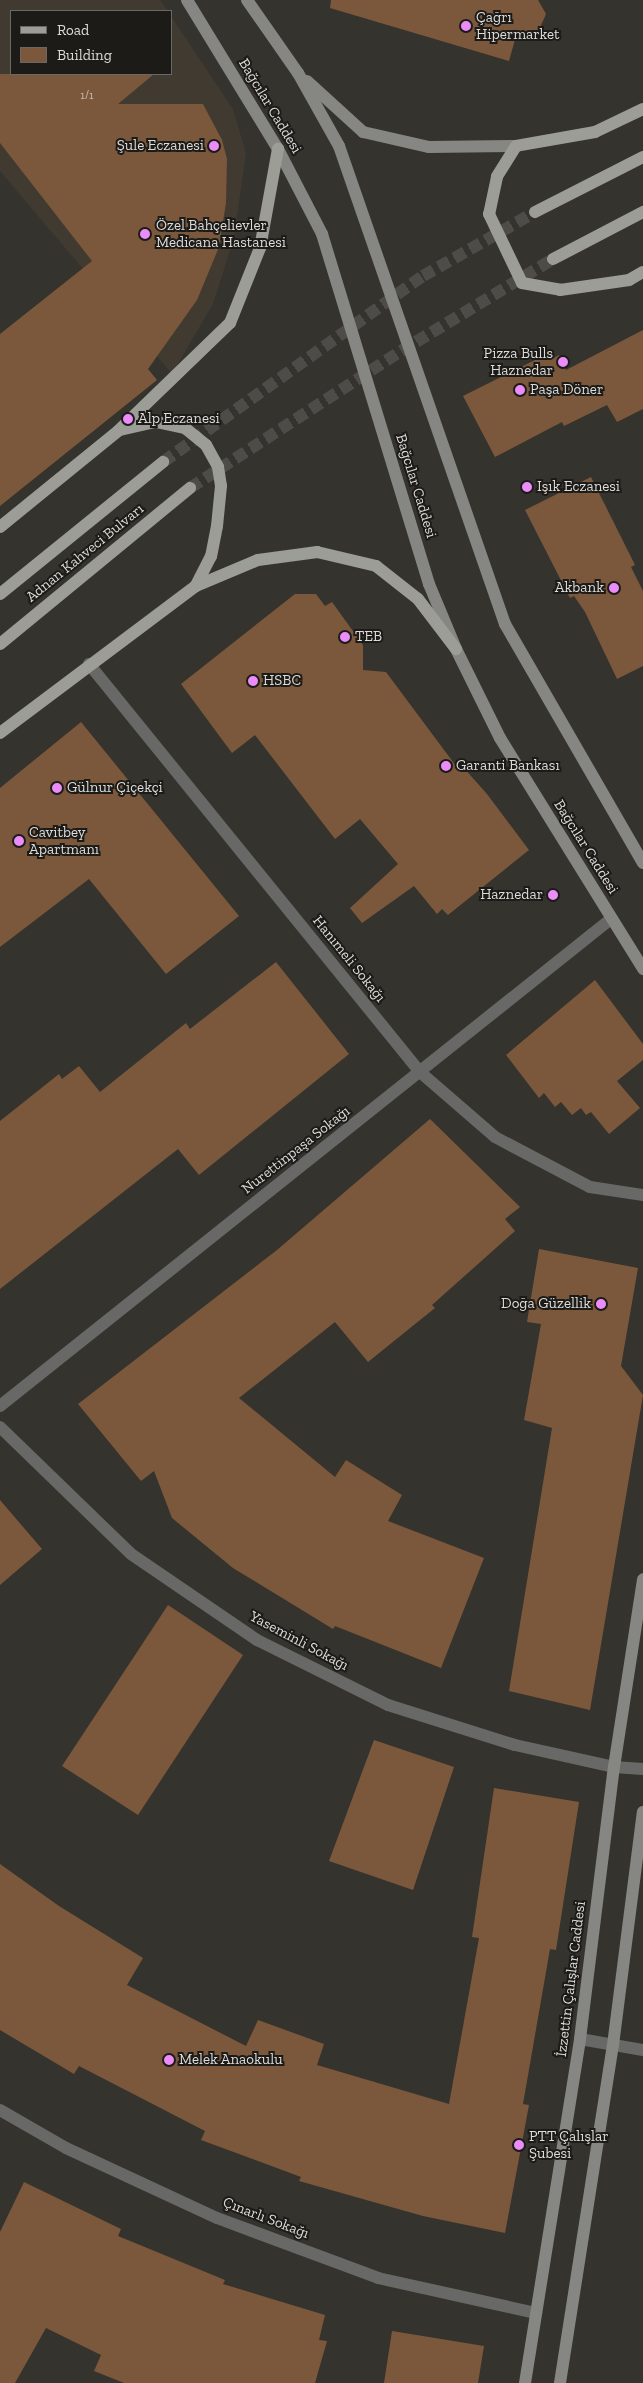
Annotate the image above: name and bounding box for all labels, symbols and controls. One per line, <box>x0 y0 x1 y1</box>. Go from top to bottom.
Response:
place label: Çağrı Hipermarket <box>476 8 560 43</box>
legend <box>10 10 172 75</box>
marker: Çağrı Hipermarket <box>460 20 472 32</box>
text: Road <box>57 21 89 39</box>
text: Building <box>57 46 112 64</box>
street label: Bağcılar Caddesi <box>235 55 305 157</box>
house number: 1/1 <box>80 89 94 103</box>
place label: Şule Eczanesi <box>117 137 204 155</box>
marker: Şule Eczanesi <box>208 140 220 152</box>
place label: Özel Bahçelievler Medicana Hastanesi <box>156 216 286 251</box>
marker: Özel Bahçelievler Medicana Hastanesi <box>138 227 152 241</box>
place label: Pizza Bulls Haznedar <box>484 344 553 379</box>
marker: Pizza Bulls Haznedar <box>557 356 569 368</box>
place label: Paşa Döner <box>530 381 603 399</box>
marker: Paşa Döner <box>514 384 526 396</box>
place label: Alp Eczanesi <box>138 410 220 428</box>
marker: Alp Eczanesi <box>122 413 134 425</box>
street label: Bağcılar Caddesi <box>392 432 440 540</box>
place label: Işık Eczanesi <box>537 478 620 496</box>
marker: Işık Eczanesi <box>521 481 533 493</box>
street label: Adnan Kahveci Bulvarı <box>23 500 147 606</box>
place label: Akbank <box>555 579 604 597</box>
marker: Akbank <box>608 582 620 594</box>
place label: TEB <box>355 628 382 646</box>
marker: TEB <box>339 631 351 643</box>
place label: HSBC <box>263 672 301 690</box>
marker: HSBC <box>247 675 259 687</box>
place label: Garanti Bankası <box>456 757 560 775</box>
marker: Garanti Bankası <box>440 760 452 772</box>
place label: Gülnur Çiçekçi <box>67 779 163 797</box>
marker: Gülnur Çiçekçi <box>51 782 63 794</box>
street label: Bağcılar Caddesi <box>550 797 622 897</box>
place label: Cavitbey Apartmanı <box>29 823 99 858</box>
marker: Cavitbey Apartmanı <box>13 835 25 847</box>
place label: Haznedar <box>480 886 543 904</box>
marker: Haznedar <box>547 889 559 901</box>
street label: Hanımeli Sokağı <box>309 912 389 1006</box>
street label: Nurettinpaşa Sokağı <box>238 1102 354 1198</box>
place label: Doğa Güzellik <box>501 1295 591 1313</box>
marker: Doğa Güzellik <box>595 1298 607 1310</box>
street label: Yaseminli Sokağı <box>246 1607 352 1675</box>
street label: İzzettin Çalışlar Caddesi <box>553 1900 589 2058</box>
place label: Melek Anaokulu <box>179 2051 283 2069</box>
marker: Melek Anaokulu <box>163 2054 175 2066</box>
place label: PTT Çalışlar Şubesi <box>529 2127 609 2162</box>
marker: PTT Çalışlar Şubesi <box>513 2139 525 2151</box>
street label: Çınarlı Sokağı <box>220 2193 312 2243</box>

